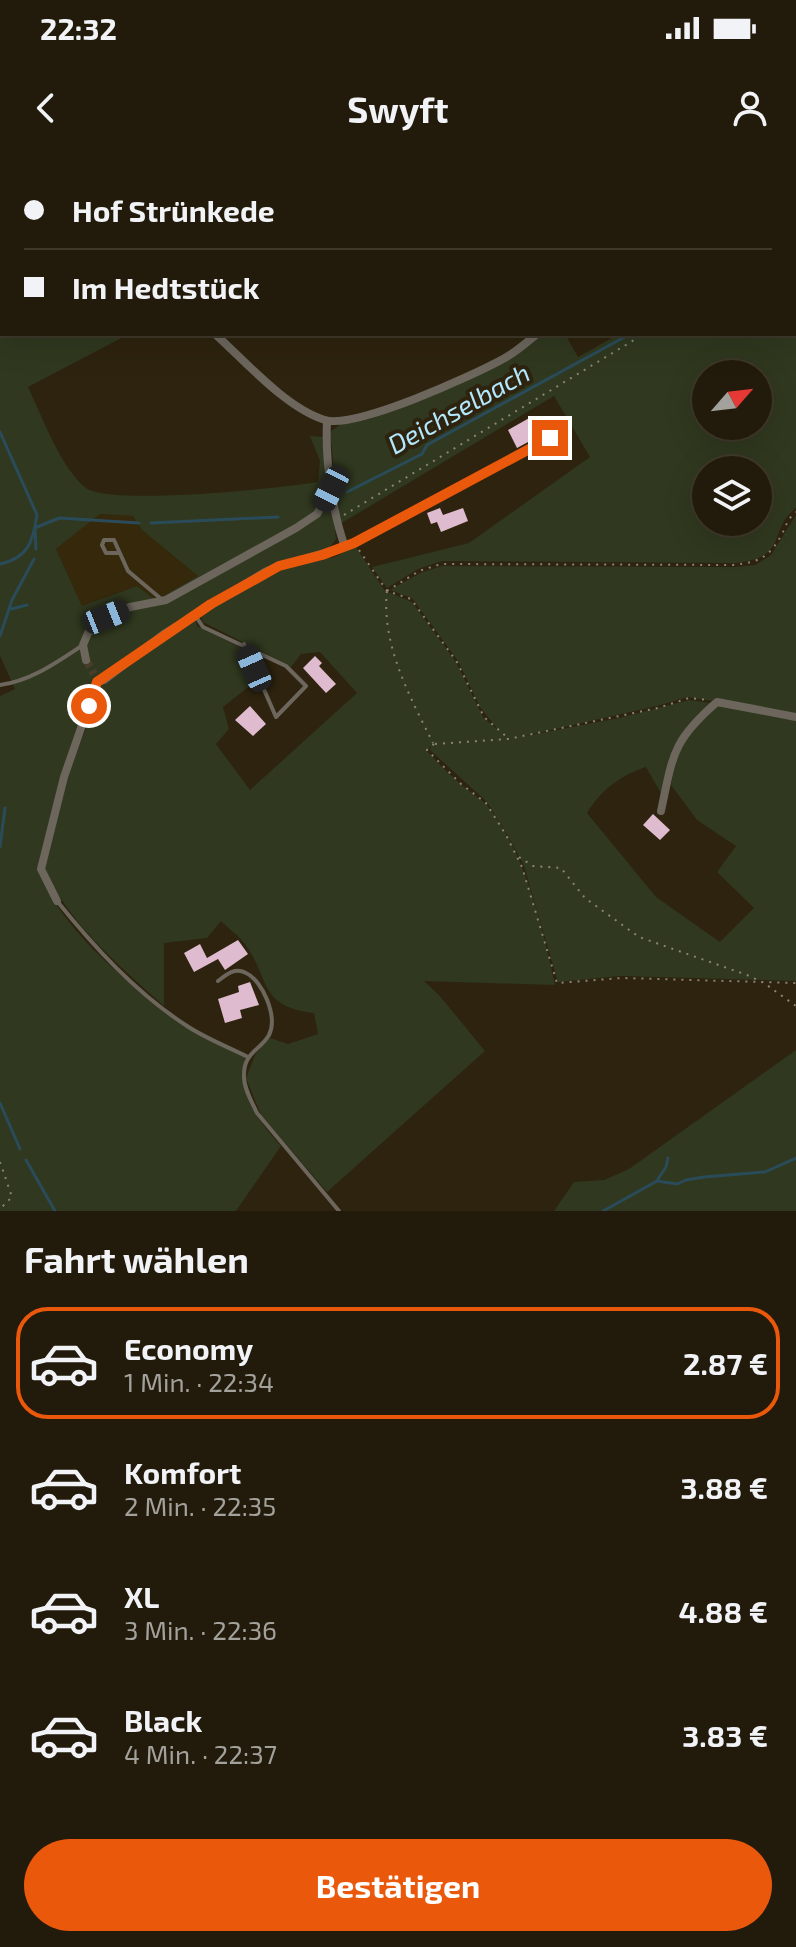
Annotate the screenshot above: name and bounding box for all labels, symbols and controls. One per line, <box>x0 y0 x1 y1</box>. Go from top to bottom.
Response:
text: 22:32 <box>40 10 117 46</box>
icon: back <box>24 86 68 130</box>
icon: person <box>728 86 772 130</box>
text: Swyft <box>347 87 449 130</box>
text: Hof Strünkede <box>72 192 275 228</box>
text: Im Hedtstück <box>72 269 260 305</box>
water label: Deichselbach <box>382 356 535 459</box>
north arrow <box>692 360 772 440</box>
map controls <box>692 360 772 536</box>
route end <box>532 420 568 456</box>
button: layers <box>692 456 772 536</box>
car <box>309 462 353 516</box>
car <box>79 597 133 637</box>
car <box>233 641 275 695</box>
route start <box>71 688 107 724</box>
text: Fahrt wählen <box>24 1237 249 1280</box>
icon: car <box>28 1327 100 1399</box>
text: Economy <box>124 1330 253 1366</box>
text: 2.87 € <box>683 1345 768 1381</box>
text: 1 Min. · 22:34 <box>124 1366 274 1397</box>
icon: car <box>28 1451 100 1523</box>
text: Komfort <box>124 1454 241 1490</box>
text: 3.88 € <box>681 1469 768 1505</box>
text: 2 Min. · 22:35 <box>124 1490 276 1521</box>
icon: car <box>28 1575 100 1647</box>
text: XL <box>124 1578 159 1614</box>
text: 4.88 € <box>678 1593 768 1629</box>
text: 3 Min. · 22:36 <box>124 1614 277 1645</box>
icon: car <box>28 1699 100 1771</box>
text: Black <box>124 1702 202 1738</box>
text: 3.83 € <box>682 1717 768 1753</box>
text: 4 Min. · 22:37 <box>124 1738 277 1769</box>
button: Bestätigen <box>24 1839 772 1931</box>

